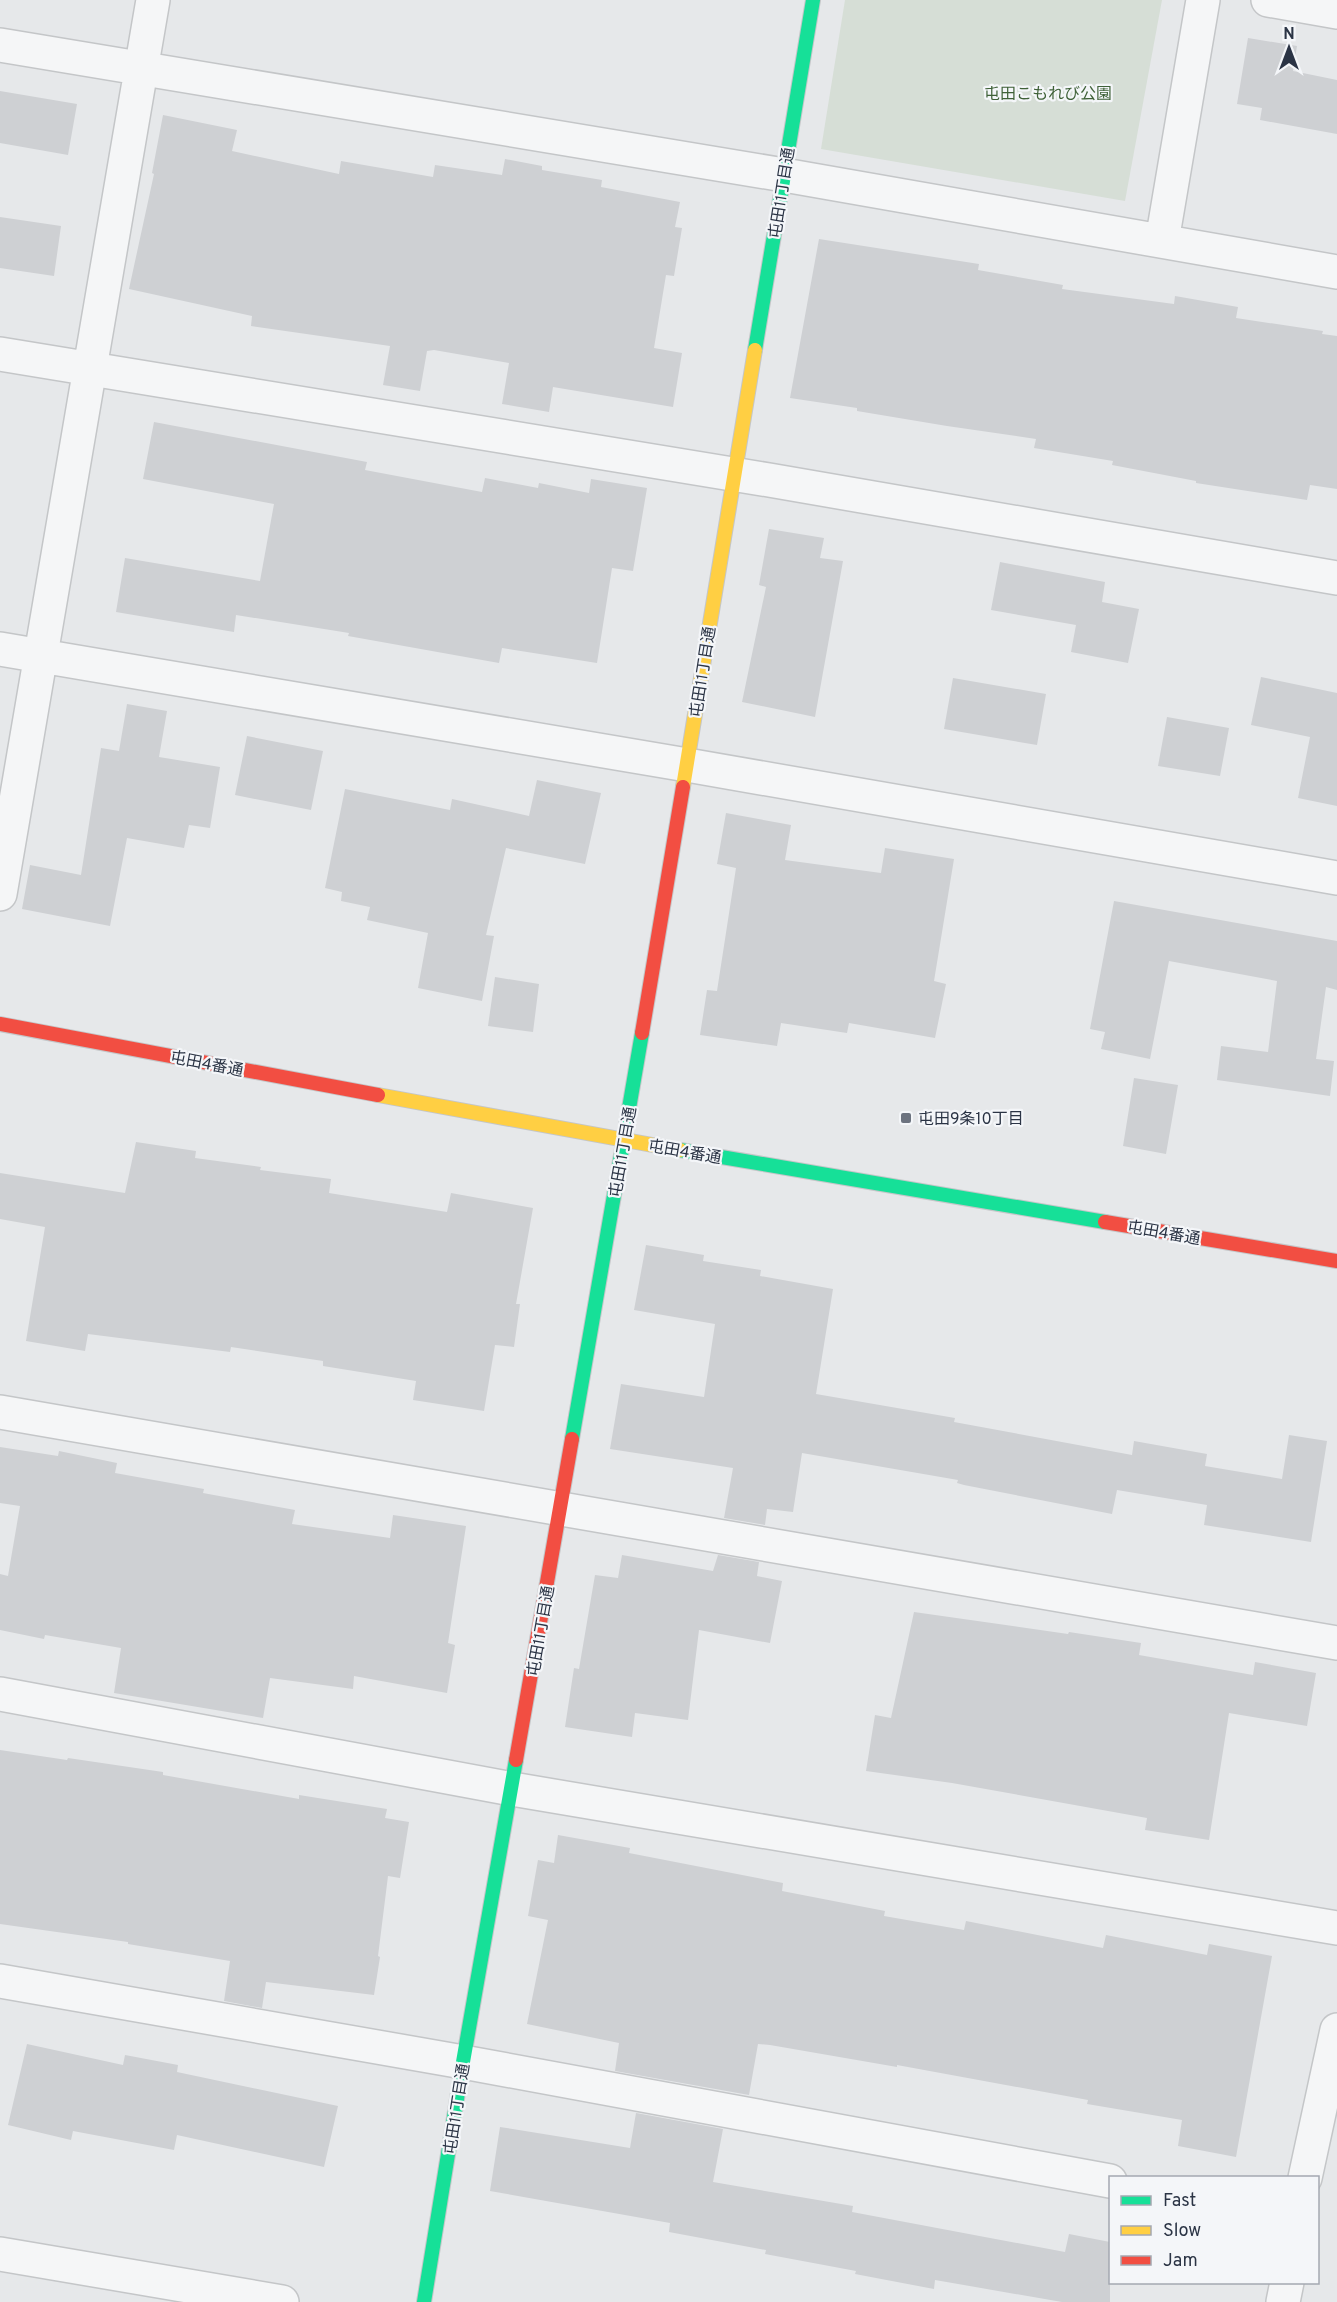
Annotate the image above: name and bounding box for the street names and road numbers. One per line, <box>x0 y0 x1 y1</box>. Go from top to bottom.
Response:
street label: 屯田11丁目通 <box>766 146 800 240</box>
street label: 屯田11丁目通 <box>687 625 721 719</box>
street label: 屯田4番通 <box>168 1048 245 1082</box>
street label: 屯田11丁目通 <box>606 1105 642 1199</box>
street label: 屯田4番通 <box>647 1137 723 1169</box>
street label: 屯田4番通 <box>1126 1218 1202 1250</box>
street label: 屯田11丁目通 <box>524 1584 560 1678</box>
street label: 屯田11丁目通 <box>441 2062 475 2156</box>

